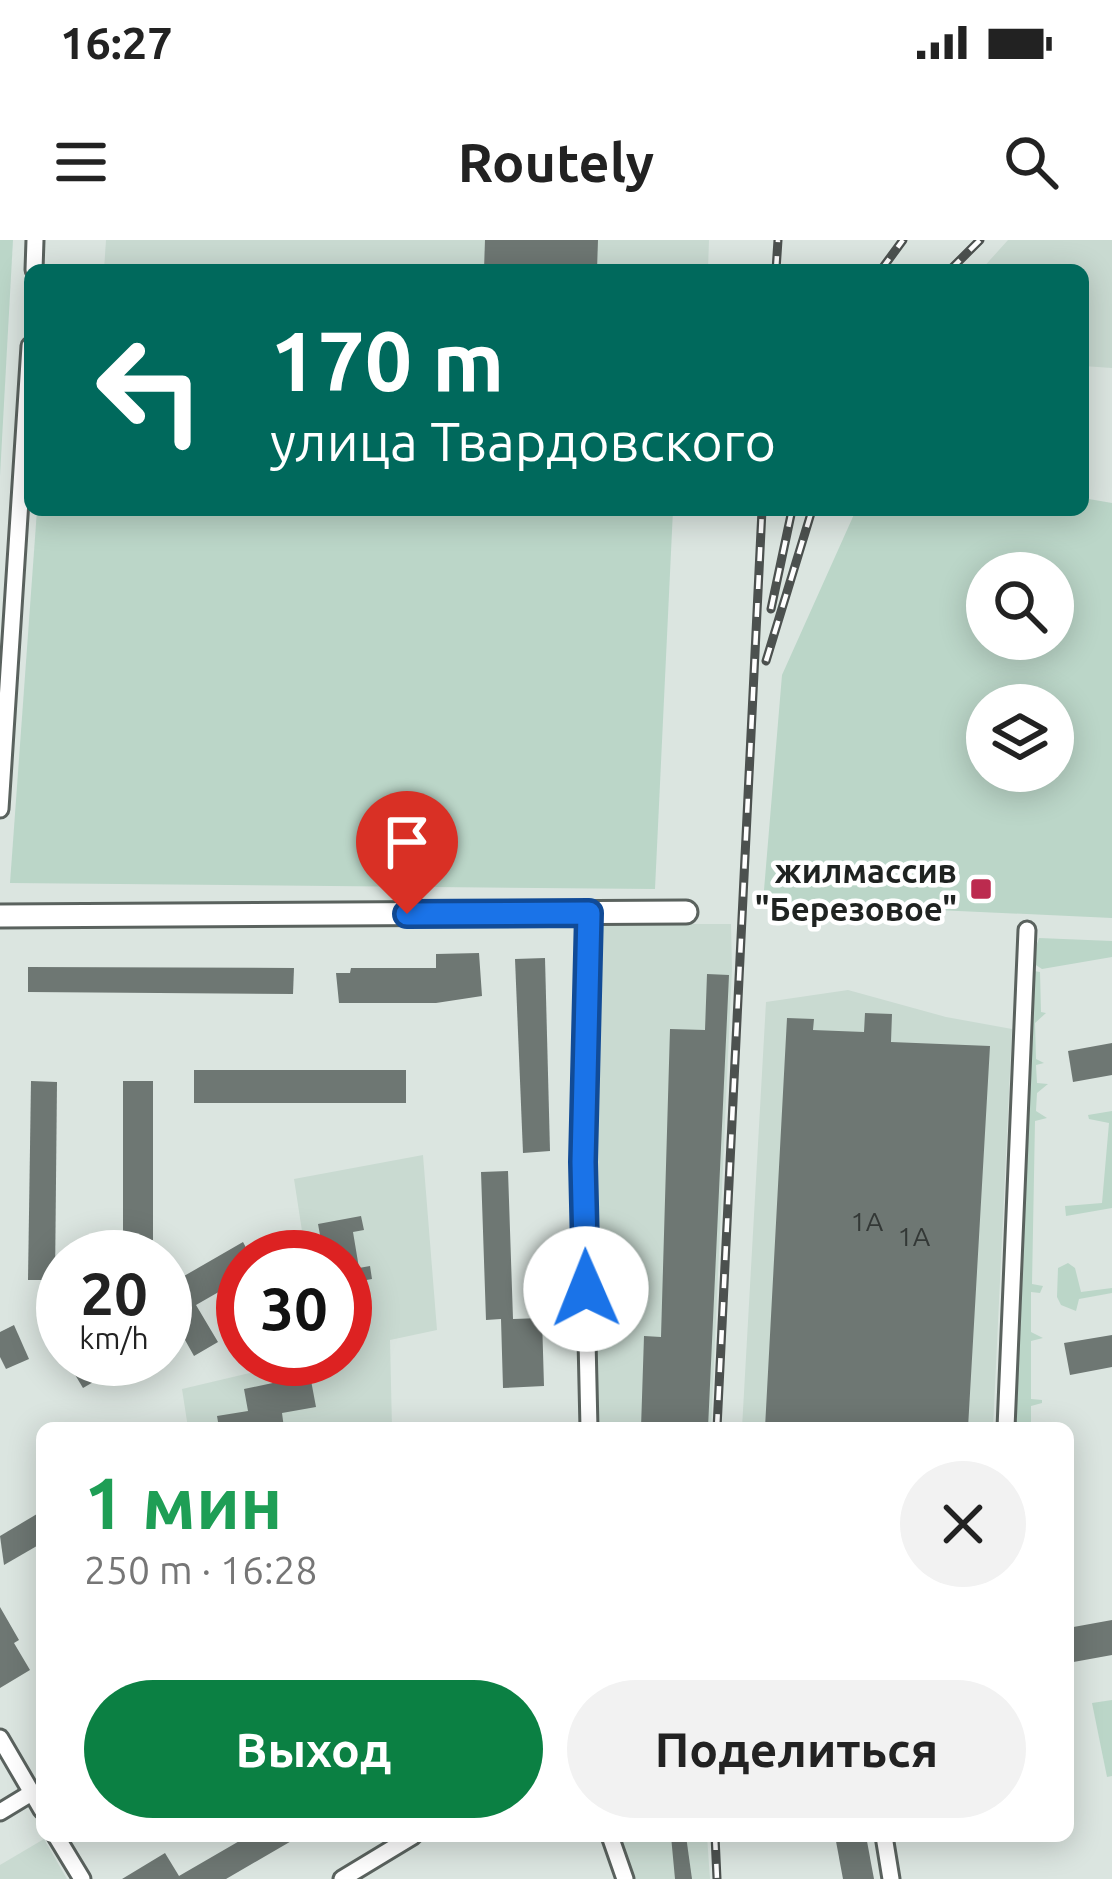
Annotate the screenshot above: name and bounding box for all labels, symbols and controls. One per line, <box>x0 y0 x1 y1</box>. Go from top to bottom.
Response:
text: 16:27 <box>60 17 173 68</box>
icon: menu <box>48 129 114 195</box>
icon: search <box>998 129 1064 195</box>
text: Routely <box>458 132 654 192</box>
icon: left <box>72 312 228 468</box>
text: 170 m <box>270 313 504 407</box>
text: улица Твардовского <box>270 411 776 471</box>
map controls <box>966 552 1074 792</box>
button: search <box>966 552 1074 660</box>
button: layers <box>966 684 1074 792</box>
pin <box>356 791 458 914</box>
icon: arrive <box>374 809 440 875</box>
place label: жилмассив "Березовое" <box>755 852 957 927</box>
marker: жилмассив "Березовое" <box>968 876 994 902</box>
house number: 1А <box>851 1206 884 1236</box>
house number: 1А <box>898 1221 931 1251</box>
position arrow <box>523 1226 649 1352</box>
speed limit sign: 30 <box>216 1230 372 1386</box>
text: 20 <box>80 1259 148 1326</box>
text: km/h <box>79 1321 149 1355</box>
button: close <box>900 1461 1026 1587</box>
text: 1 мин <box>84 1462 283 1543</box>
text: 250 m · 16:28 <box>84 1548 318 1591</box>
button: Выход <box>84 1680 543 1818</box>
button: Поделиться <box>567 1680 1026 1818</box>

